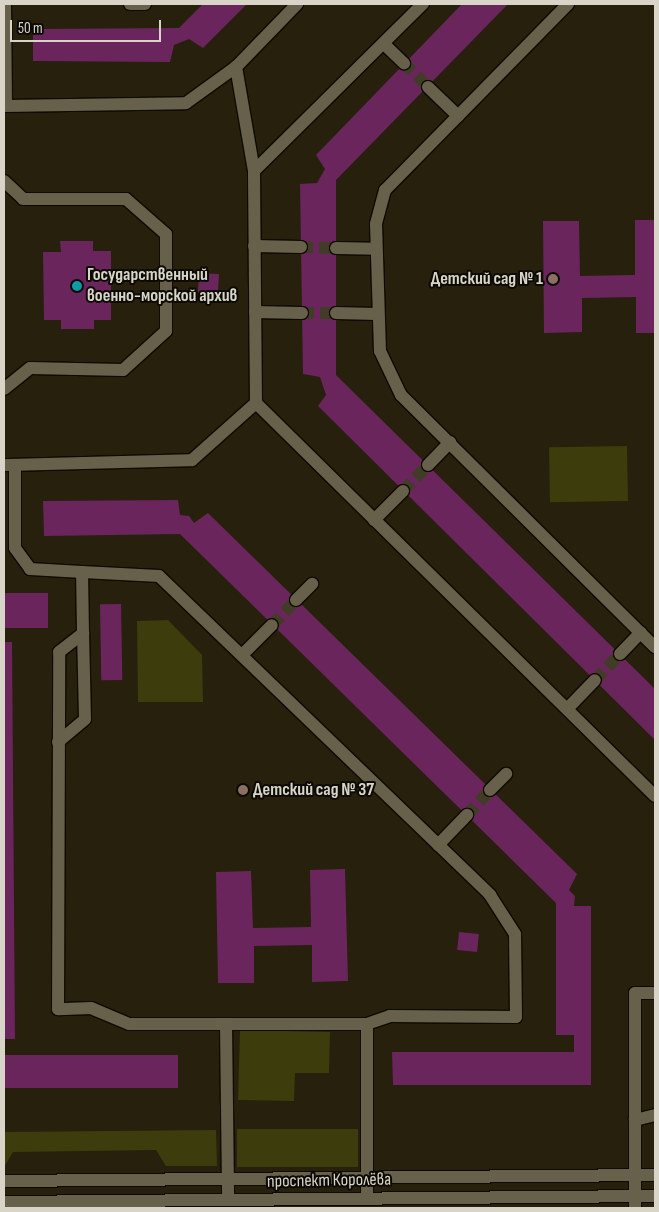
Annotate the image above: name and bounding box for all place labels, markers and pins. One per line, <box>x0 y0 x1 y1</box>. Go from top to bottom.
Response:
place label: Государственный военно-морской архив <box>87 265 237 308</box>
place label: Детский сад № 1 <box>431 268 543 290</box>
marker: Детский сад № 1 <box>547 273 559 285</box>
marker: Государственный военно-морской архив <box>71 280 83 292</box>
place label: Детский сад № 37 <box>253 779 374 801</box>
marker: Детский сад № 37 <box>237 784 249 796</box>

